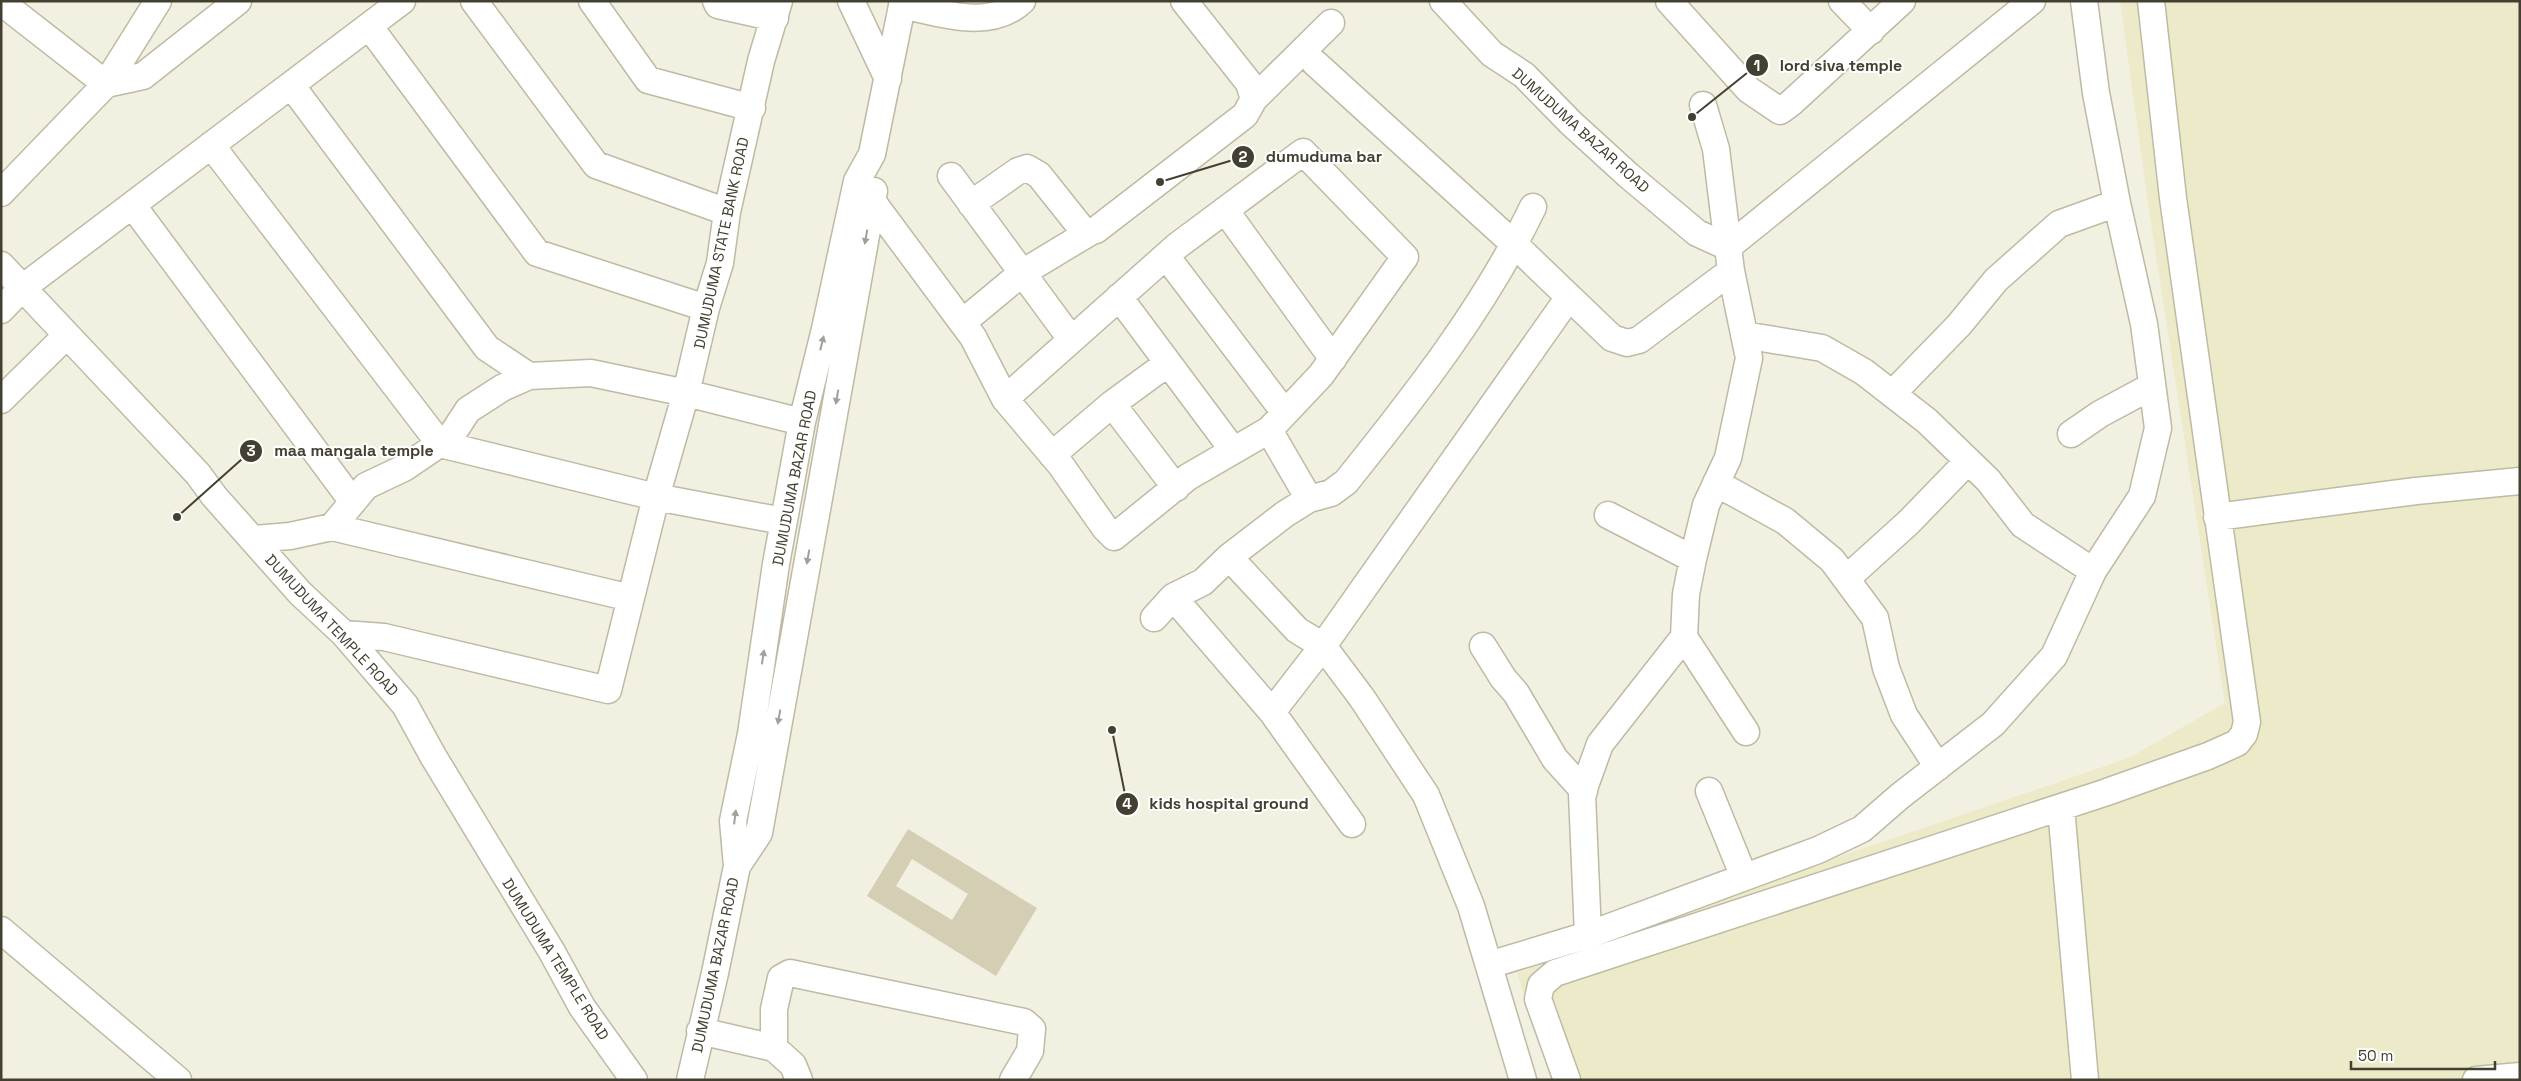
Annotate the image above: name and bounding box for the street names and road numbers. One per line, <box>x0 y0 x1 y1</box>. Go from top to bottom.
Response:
street label: DUMUDUMA BAZAR ROAD <box>1508 63 1654 197</box>
street label: DUMUDUMA STATE BANK ROAD <box>689 135 753 351</box>
street label: DUMUDUMA BAZAR ROAD <box>768 389 820 567</box>
street label: DUMUDUMA TEMPLE ROAD <box>261 550 403 700</box>
street label: DUMUDUMA TEMPLE ROAD <box>498 875 614 1043</box>
street label: DUMUDUMA BAZAR ROAD <box>687 876 743 1054</box>

